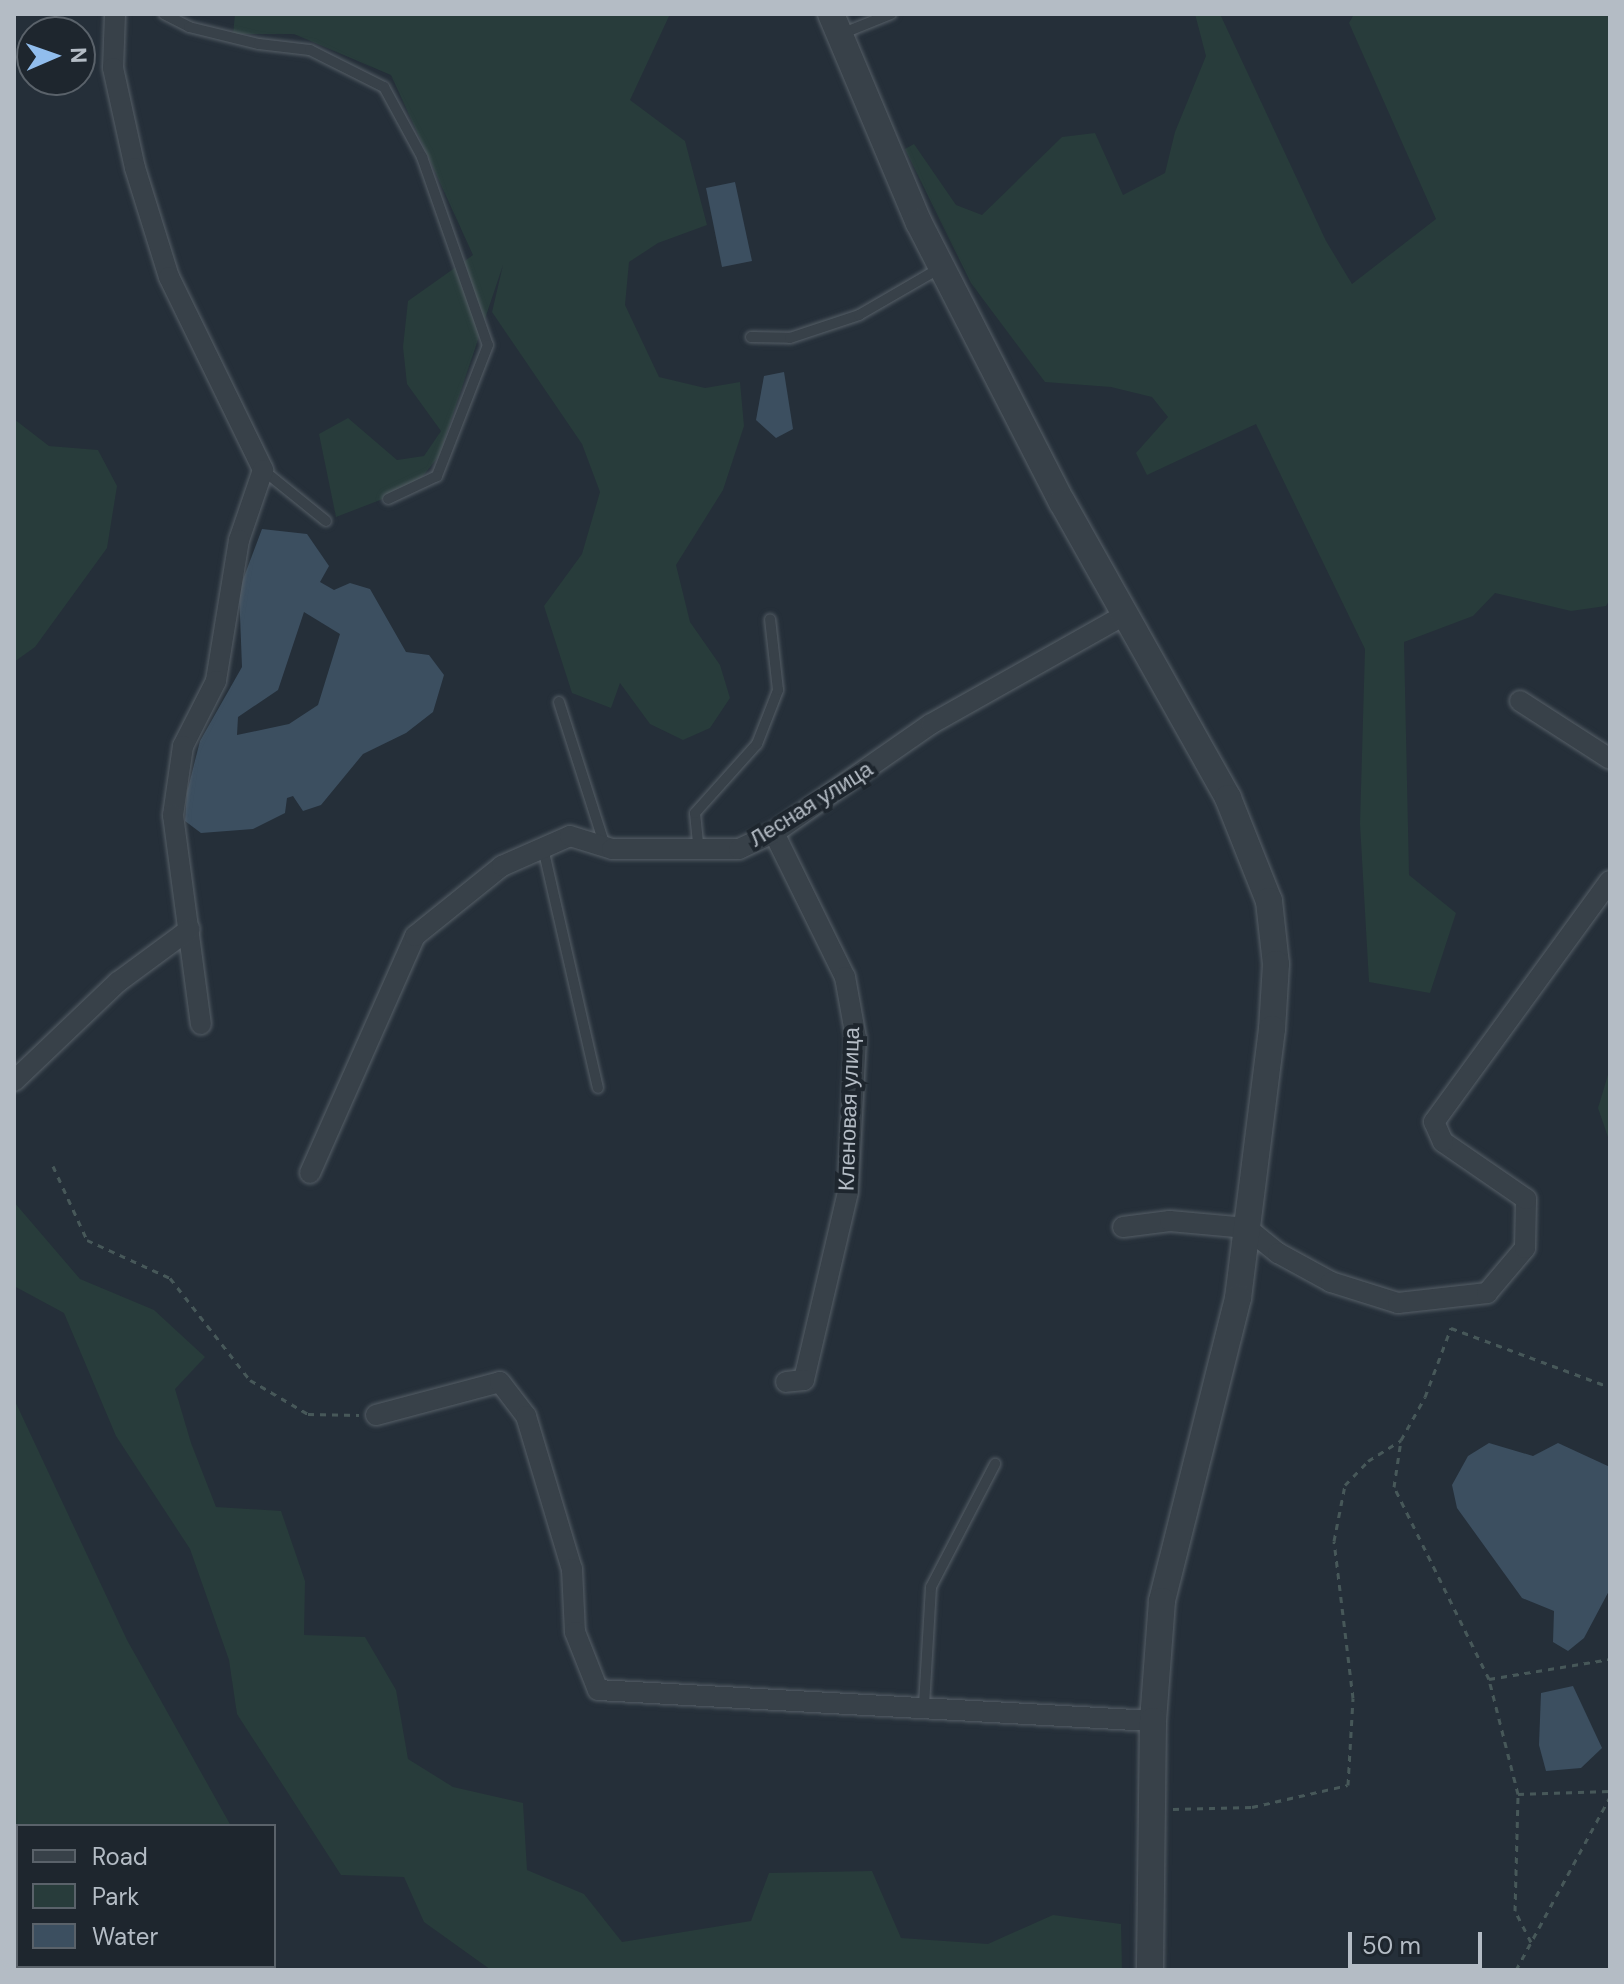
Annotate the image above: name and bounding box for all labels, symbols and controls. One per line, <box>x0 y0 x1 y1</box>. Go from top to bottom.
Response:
north arrow <box>16 16 96 96</box>
text: N <box>64 47 93 64</box>
street label: Лесная улица <box>745 756 877 852</box>
street label: Кленовая улица <box>833 1026 865 1192</box>
legend <box>16 1824 276 1968</box>
text: Road <box>92 1841 148 1872</box>
text: Park <box>92 1881 139 1912</box>
scale bar <box>1352 1916 1486 1966</box>
text: Water <box>92 1921 158 1952</box>
text: 50 m <box>1362 1930 1421 1961</box>

